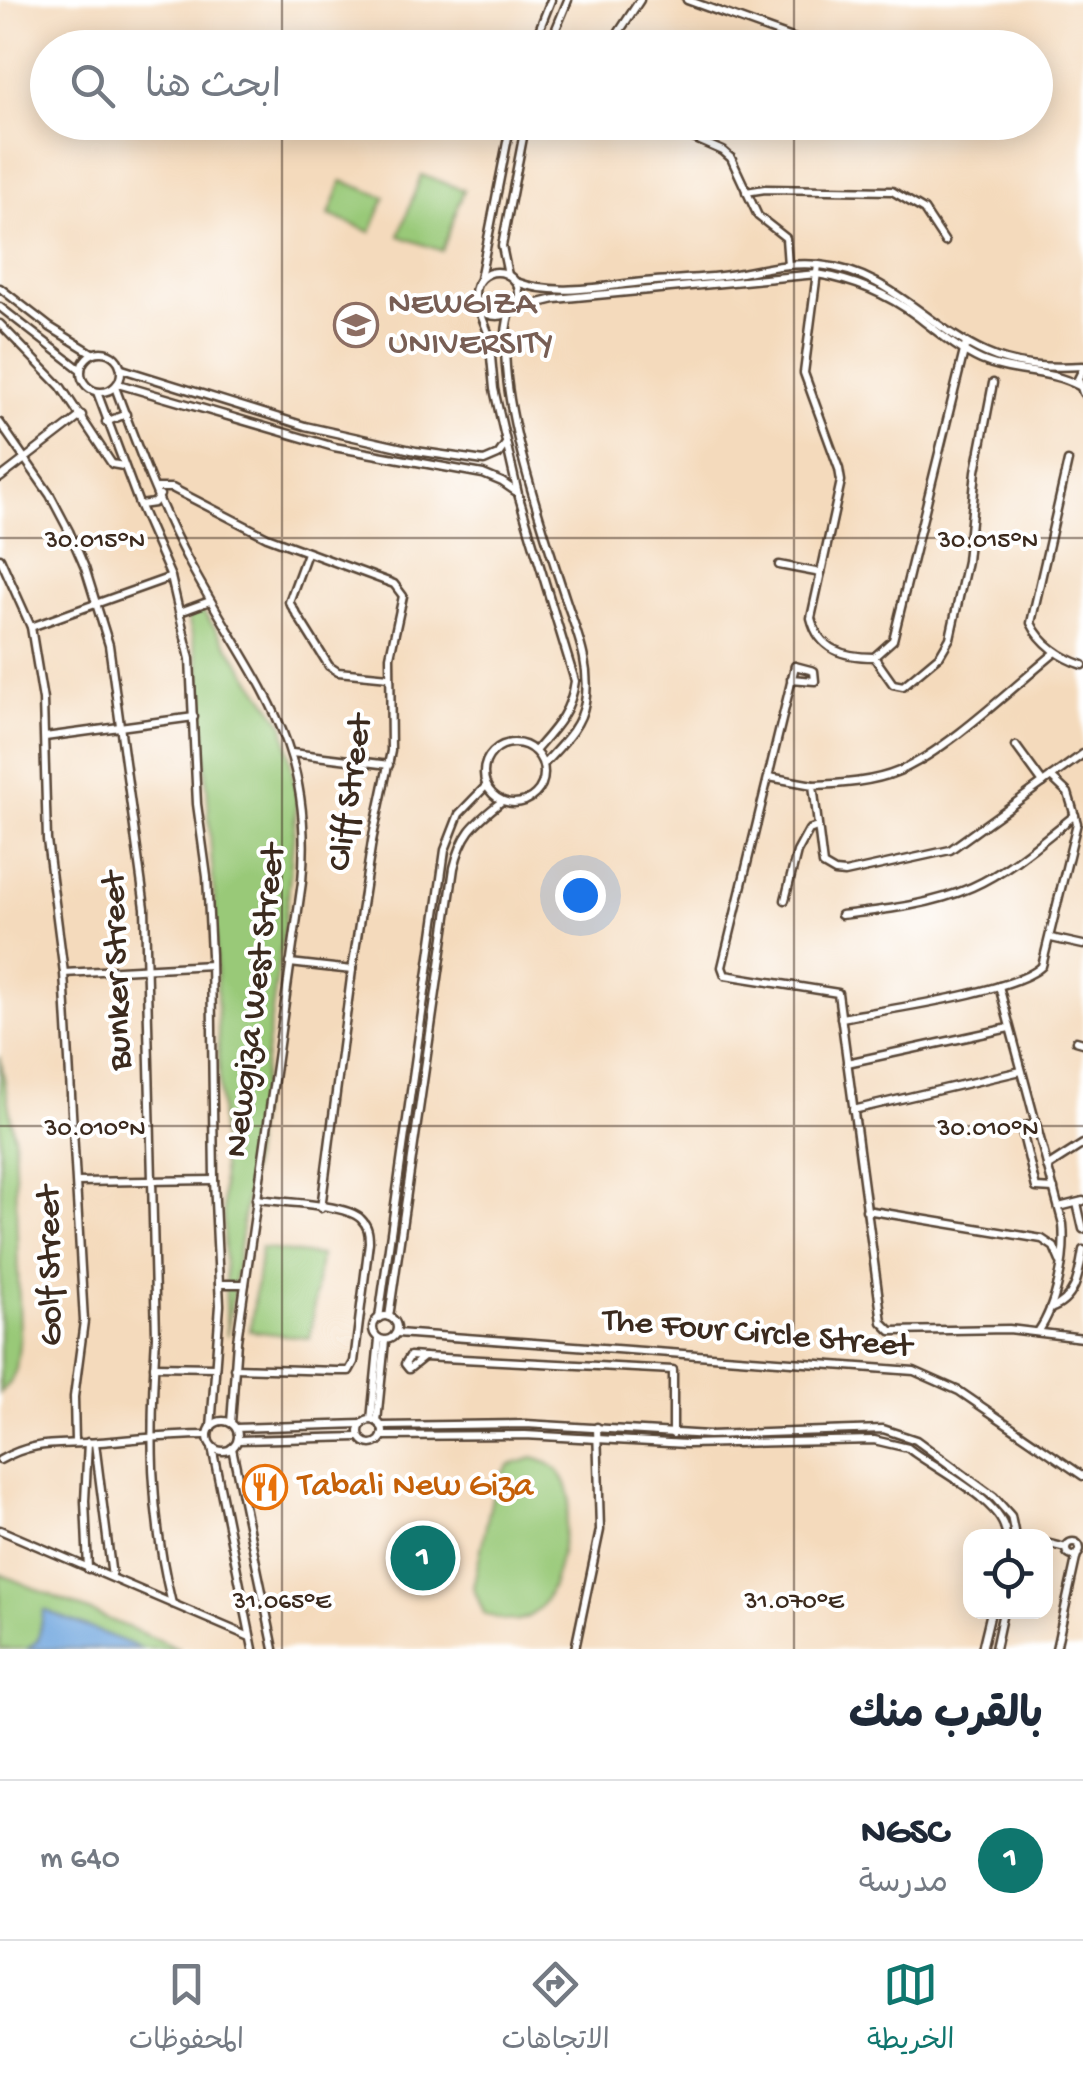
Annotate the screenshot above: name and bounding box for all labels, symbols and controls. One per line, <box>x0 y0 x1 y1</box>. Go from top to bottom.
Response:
search box <box>30 30 1053 140</box>
icon: search <box>65 58 120 113</box>
text: ابحث هنا <box>145 67 281 111</box>
place label: NEWGIZA UNIVERSITY <box>388 285 553 366</box>
school or university icon: NEWGIZA UNIVERSITY <box>333 302 379 348</box>
text: 30.015°N <box>44 528 145 557</box>
text: 30.015°N <box>937 528 1038 557</box>
street label: Cliff Street <box>321 710 384 874</box>
street label: Newgiza West Street <box>217 839 297 1160</box>
street label: Bunker Street <box>95 868 143 1072</box>
your location <box>555 870 606 921</box>
text: 30.010°N <box>43 1116 146 1145</box>
text: 30.010°N <box>936 1116 1039 1145</box>
street label: Golf Street <box>30 1183 74 1346</box>
street label: The Four Circle Street <box>599 1301 916 1369</box>
restaurant icon: Tabali New Giza <box>242 1464 288 1510</box>
place label: Tabali New Giza <box>296 1467 535 1508</box>
pin: 1 <box>390 1520 456 1596</box>
map controls <box>963 1529 1053 1619</box>
button: locate <box>963 1529 1053 1619</box>
text: 31.065°E <box>232 1589 332 1618</box>
text: 31.070°E <box>743 1589 845 1618</box>
text: بالقرب منك <box>849 1694 1043 1743</box>
text: NGSC <box>861 1812 948 1856</box>
text: 640 m <box>40 1841 120 1879</box>
text: 1 <box>1004 1841 1017 1879</box>
text: مدرسة <box>859 1866 948 1904</box>
tab: المحفوظات <box>129 1957 244 2063</box>
tab: الاتجاهات <box>501 1957 610 2063</box>
tab: الخريطة <box>867 1957 954 2063</box>

